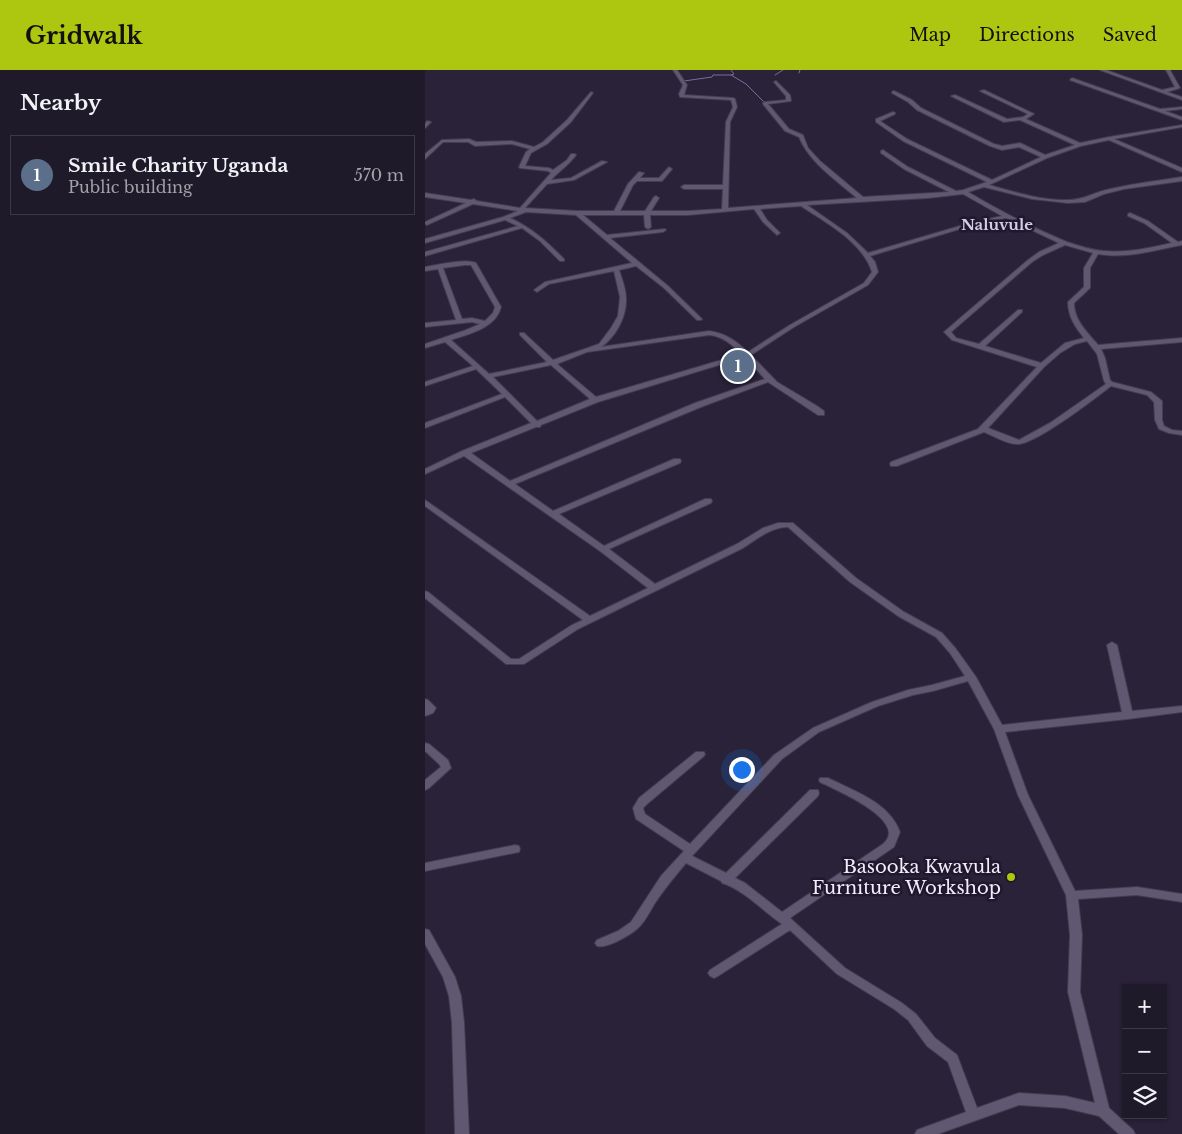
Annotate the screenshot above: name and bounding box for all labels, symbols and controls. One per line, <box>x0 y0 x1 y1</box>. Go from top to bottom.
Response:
text: Gridwalk <box>25 21 142 50</box>
text: Map <box>909 24 951 46</box>
text: Directions <box>979 24 1075 46</box>
text: Saved <box>1103 24 1157 46</box>
text: Nearby <box>20 90 101 116</box>
text: Smile Charity Uganda <box>68 154 288 177</box>
text: 1 <box>34 165 40 185</box>
text: 570 m <box>354 165 404 185</box>
text: Public building <box>68 177 193 197</box>
district label: Naluvule <box>961 215 1033 234</box>
pin: 1 <box>722 347 754 385</box>
your location <box>729 757 755 783</box>
place label: Basooka Kwavula Furniture Workshop <box>812 856 1001 899</box>
marker: Basooka Kwavula Furniture Workshop <box>1005 871 1017 883</box>
map controls <box>1122 984 1167 1119</box>
button: + <box>1122 984 1167 1029</box>
button: − <box>1122 1029 1167 1074</box>
button: layers <box>1122 1074 1167 1119</box>

